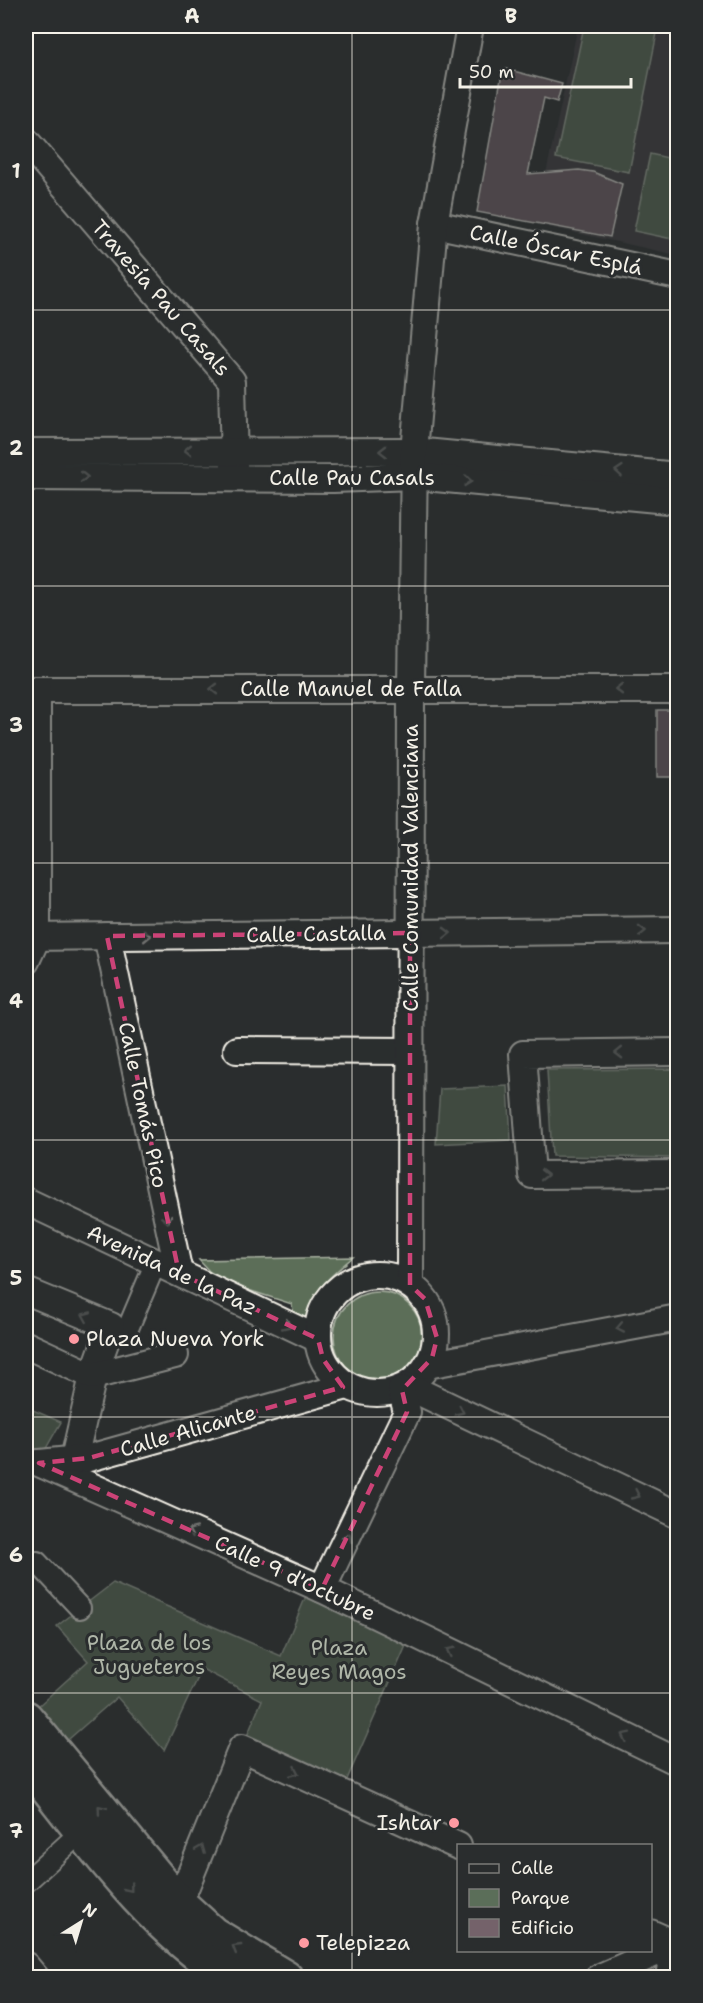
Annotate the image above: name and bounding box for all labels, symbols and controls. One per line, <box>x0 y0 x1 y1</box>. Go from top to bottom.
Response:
text: A <box>184 3 200 29</box>
text: B <box>505 3 517 29</box>
scale bar <box>460 51 631 89</box>
text: 50 m <box>469 60 514 84</box>
text: 1 <box>11 158 21 184</box>
street label: Travesía Pau Casals <box>85 214 237 382</box>
street label: Calle Óscar Esplá <box>467 217 645 282</box>
text: 2 <box>9 435 23 461</box>
one-way arrow <box>184 444 193 457</box>
one-way arrow <box>379 445 388 457</box>
street label: Calle Pau Casals <box>269 464 435 492</box>
one-way arrow <box>615 465 624 478</box>
one-way arrow <box>79 471 88 483</box>
one-way arrow <box>463 474 472 487</box>
street label: Calle Manuel de Falla <box>240 675 462 703</box>
one-way arrow <box>210 683 219 695</box>
one-way arrow <box>615 683 624 695</box>
text: 3 <box>9 712 23 738</box>
street label: Calle Comunidad Valenciana <box>397 724 425 1012</box>
street label: Calle Castalla <box>246 919 386 949</box>
one-way arrow <box>637 924 646 937</box>
one-way arrow <box>442 926 451 939</box>
one-way arrow <box>142 930 151 942</box>
text: 4 <box>9 988 23 1014</box>
street label: Calle Tomás Pico <box>112 1019 174 1191</box>
one-way arrow <box>615 1047 624 1059</box>
one-way arrow <box>539 1169 548 1181</box>
one-way arrow <box>160 1214 173 1224</box>
street label: Avenida de la Paz <box>82 1218 262 1322</box>
text: 5 <box>10 1265 22 1291</box>
one-way arrow <box>81 1311 92 1323</box>
one-way arrow <box>281 1317 292 1329</box>
one-way arrow <box>615 1321 625 1334</box>
place label: Plaza Nueva York <box>86 1325 264 1353</box>
marker: Plaza Nueva York <box>67 1332 81 1346</box>
street label: Calle Alicante <box>117 1398 259 1464</box>
one-way arrow <box>453 1404 464 1416</box>
one-way arrow <box>629 1487 640 1499</box>
one-way arrow <box>188 1526 199 1538</box>
street label: Calle 9 d'Octubre <box>210 1528 380 1628</box>
one-way arrow <box>340 1532 352 1543</box>
text: 6 <box>9 1542 23 1568</box>
park label: Plaza de los Jugueteros <box>87 1629 211 1681</box>
park label: Plaza Reyes Magos <box>271 1634 407 1686</box>
one-way arrow <box>445 1646 456 1658</box>
one-way arrow <box>620 1732 631 1744</box>
one-way arrow <box>289 1764 300 1776</box>
one-way arrow <box>97 1804 108 1815</box>
place label: Ishtar <box>377 1809 442 1837</box>
marker: Ishtar <box>447 1816 461 1830</box>
text: 7 <box>9 1818 23 1844</box>
one-way arrow <box>194 1844 206 1855</box>
legend <box>457 1844 652 1952</box>
text: Calle <box>511 1856 554 1880</box>
one-way arrow <box>121 1882 132 1893</box>
text: Parque <box>511 1886 570 1910</box>
north arrow <box>51 1892 111 1952</box>
text: N <box>78 1898 101 1923</box>
text: Edificio <box>511 1916 574 1940</box>
place label: Telepizza <box>316 1929 410 1957</box>
marker: Telepizza <box>297 1936 311 1950</box>
one-way arrow <box>232 1943 242 1955</box>

